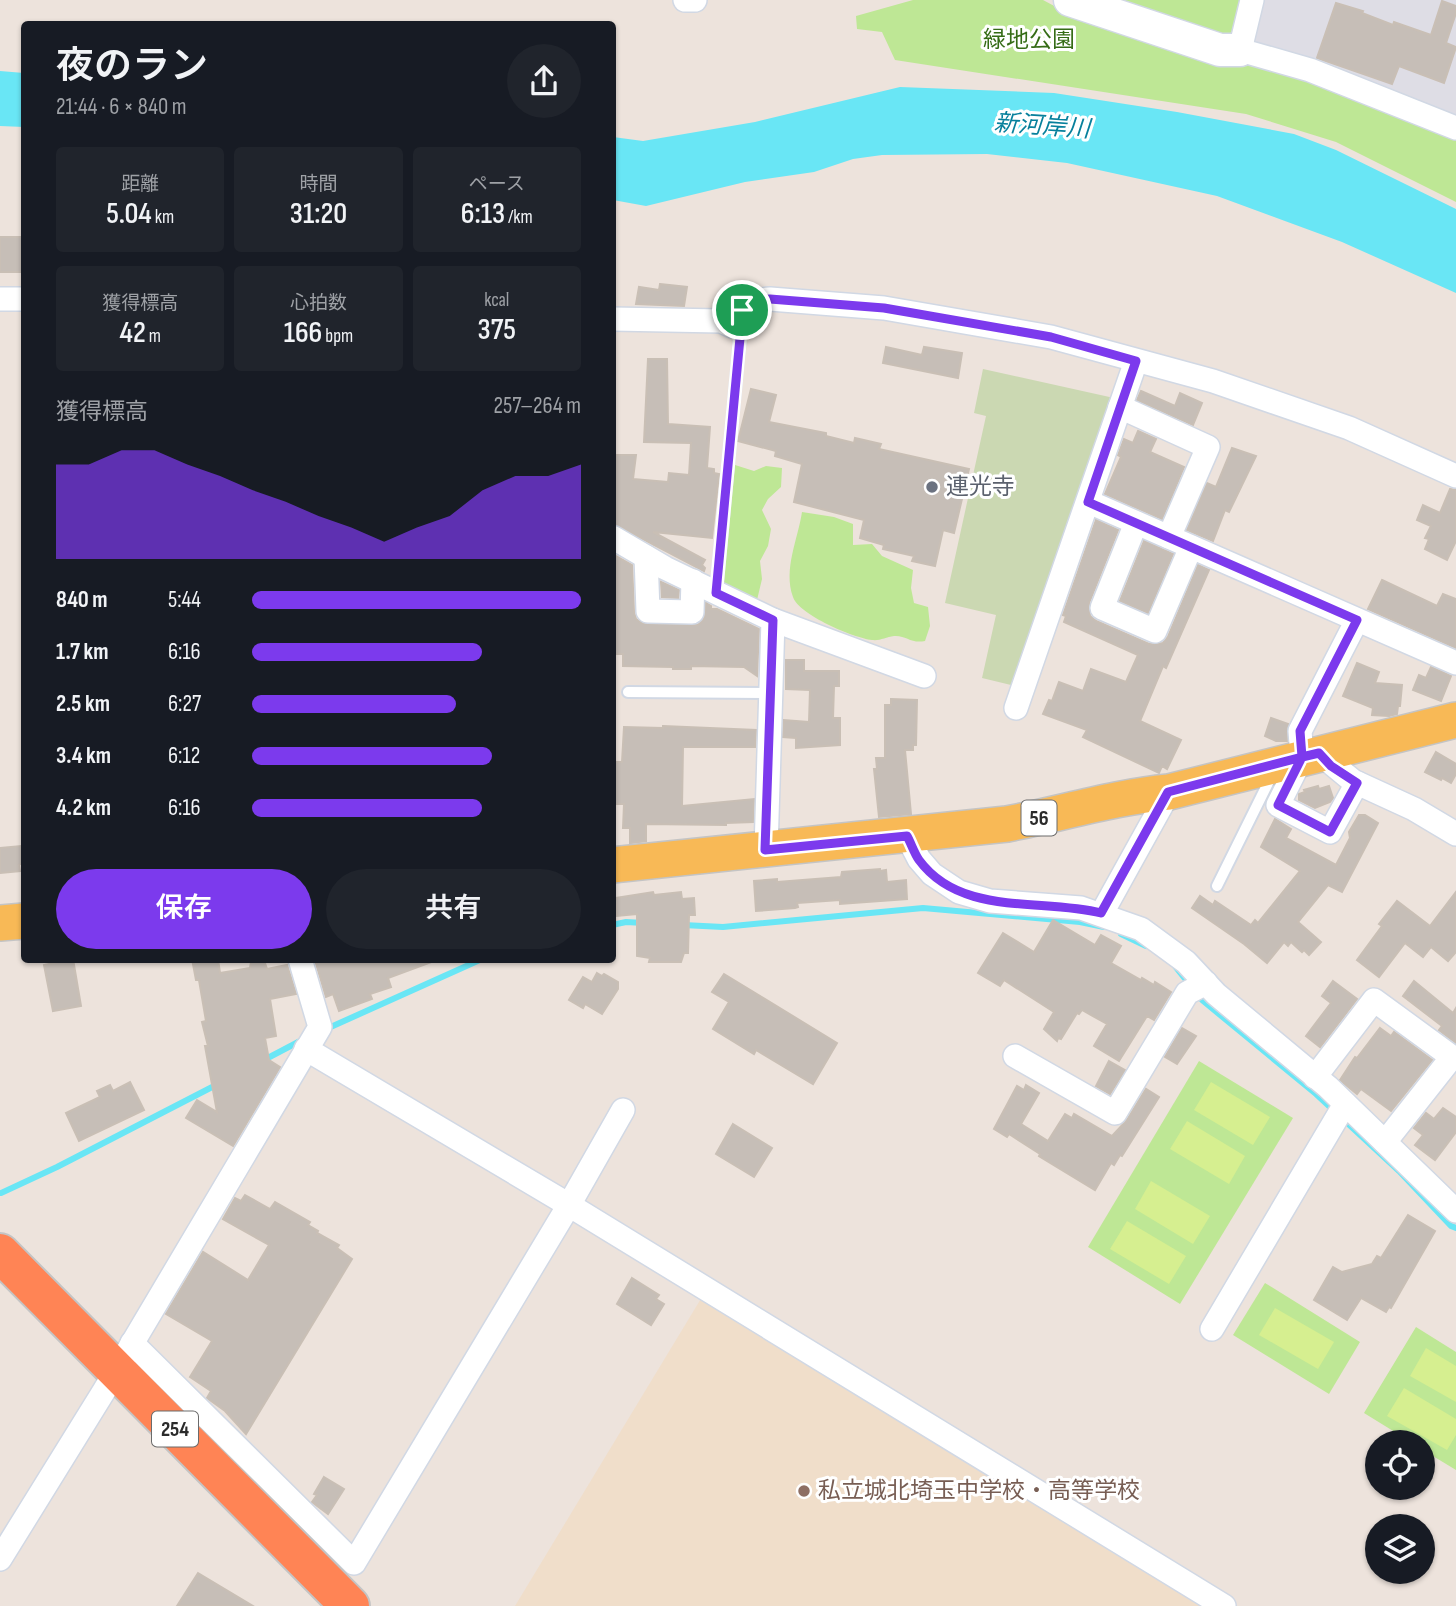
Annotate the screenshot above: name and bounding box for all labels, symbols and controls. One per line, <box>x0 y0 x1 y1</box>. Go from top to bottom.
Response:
park label: 緑地公園 <box>983 26 1075 54</box>
text: 夜のラン <box>56 44 208 89</box>
button: share <box>507 44 581 118</box>
text: 21:44 · 6 × 840 m <box>56 93 187 121</box>
water label: 新河岸川 <box>993 108 1094 144</box>
text: 距離 <box>121 173 159 196</box>
text: 時間 <box>299 173 338 196</box>
text: ペース <box>469 173 525 196</box>
text: 5.04 <box>106 196 152 232</box>
text: 31:20 <box>290 196 347 232</box>
text: 6:13 <box>461 196 505 232</box>
text: km <box>152 206 174 229</box>
text: /km <box>505 206 533 229</box>
pin <box>712 280 772 340</box>
text: kcal <box>484 289 509 312</box>
icon: arrive <box>723 291 761 329</box>
text: 獲得標高 <box>102 292 178 315</box>
text: 心拍数 <box>290 292 347 315</box>
text: 375 <box>478 312 516 348</box>
text: 42 <box>119 315 146 351</box>
text: 166 <box>284 315 322 351</box>
text: m <box>146 325 161 348</box>
text: bpm <box>322 325 353 348</box>
text: 257–264 m <box>494 392 581 420</box>
text: 獲得標高 <box>56 398 148 426</box>
place label: 連光寺 <box>946 473 1015 501</box>
marker: 連光寺 <box>924 479 940 495</box>
text: 840 m <box>56 586 108 614</box>
text: 5:44 <box>168 586 201 614</box>
text: 1.7 km <box>56 638 109 666</box>
text: 6:16 <box>168 638 201 666</box>
text: 2.5 km <box>56 690 110 718</box>
text: 6:27 <box>168 690 201 718</box>
text: 3.4 km <box>56 742 111 770</box>
text: 6:12 <box>168 742 200 770</box>
text: 4.2 km <box>56 794 111 822</box>
text: 6:16 <box>168 794 201 822</box>
road number: 56 <box>1021 800 1056 836</box>
button: 保存 <box>56 869 312 949</box>
button: 共有 <box>326 869 581 949</box>
road number: 254 <box>152 1412 198 1446</box>
map controls <box>1365 1430 1435 1584</box>
button: locate <box>1365 1430 1435 1500</box>
place label: 私立城北埼玉中学校・高等学校 <box>818 1477 1140 1505</box>
marker: 私立城北埼玉中学校・高等学校 <box>796 1483 812 1499</box>
button: layers <box>1365 1514 1435 1584</box>

